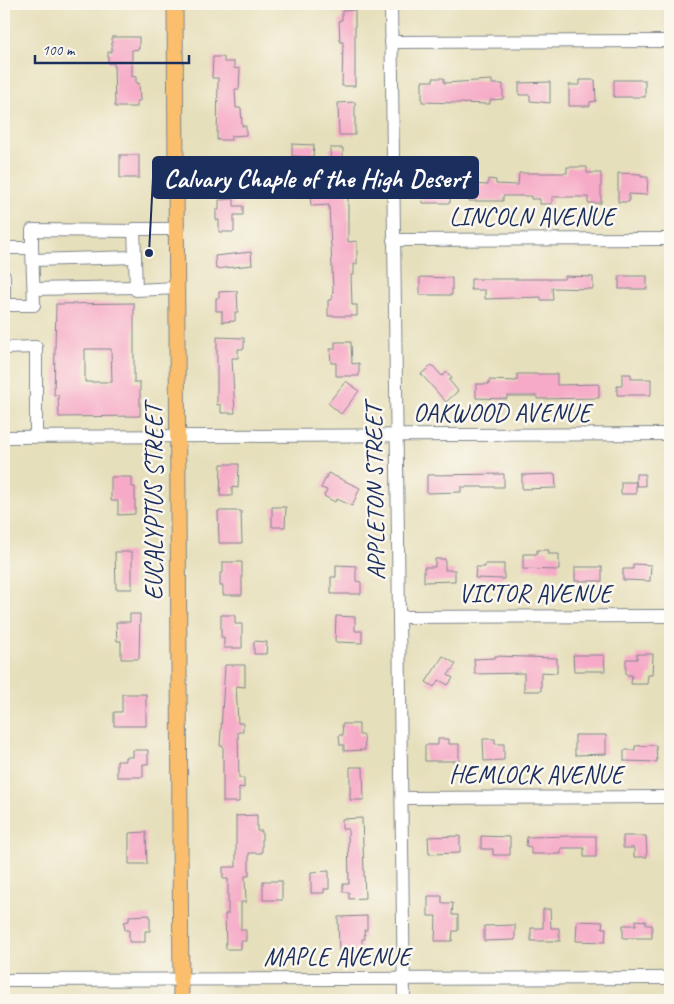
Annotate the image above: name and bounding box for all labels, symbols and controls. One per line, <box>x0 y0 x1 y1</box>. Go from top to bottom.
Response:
scale bar <box>35 32 189 64</box>
text: 100 m <box>42 41 76 60</box>
callout: Calvary Chaple of the High Desert <box>153 157 478 198</box>
text: Calvary Chaple of the High Desert <box>164 162 473 195</box>
street label: LINCOLN AVENUE <box>449 201 618 233</box>
street label: APPLETON STREET <box>357 397 393 580</box>
street label: OAKWOOD AVENUE <box>413 397 594 429</box>
street label: EUCALYPTUS STREET <box>138 398 170 600</box>
street label: VICTOR AVENUE <box>459 578 615 610</box>
street label: HEMLOCK AVENUE <box>449 759 626 791</box>
street label: MAPLE AVENUE <box>264 941 414 973</box>

